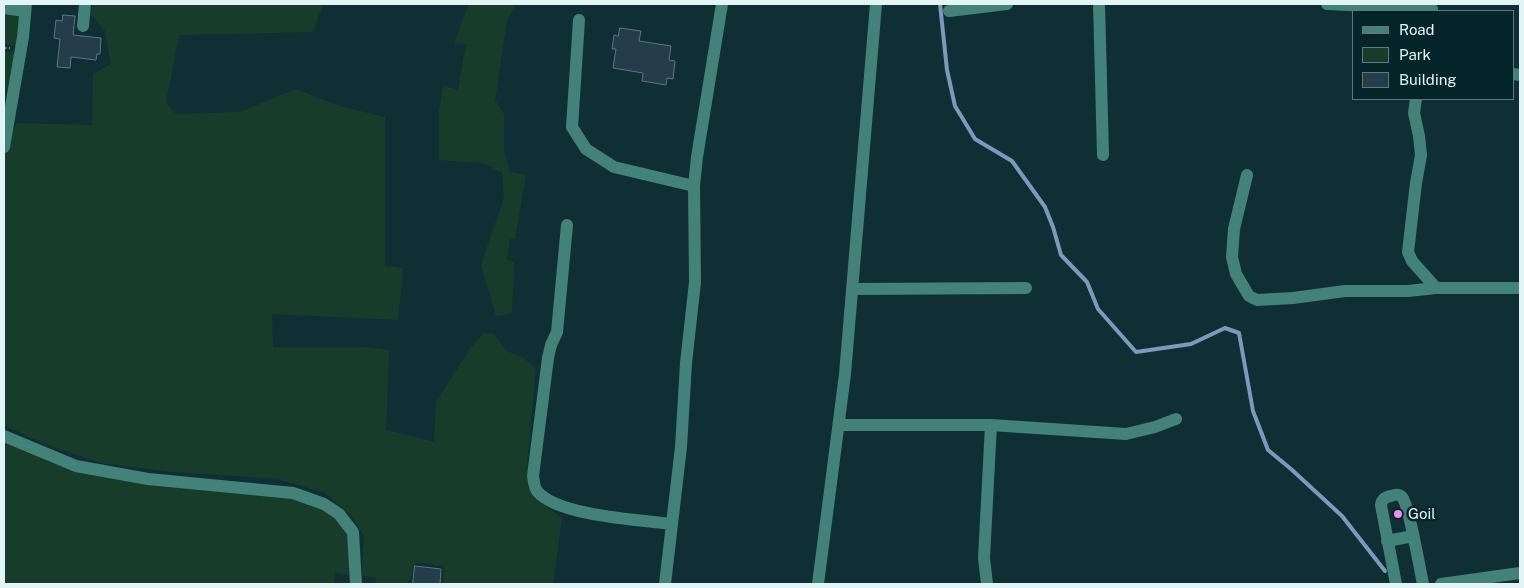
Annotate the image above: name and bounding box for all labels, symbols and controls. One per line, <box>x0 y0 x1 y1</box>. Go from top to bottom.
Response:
legend <box>1352 10 1514 100</box>
text: Road <box>1399 21 1435 38</box>
text: Park <box>1399 46 1431 63</box>
text: Building <box>1399 71 1457 88</box>
place label: Goil <box>1408 505 1436 523</box>
marker: Goil <box>1392 508 1404 520</box>

